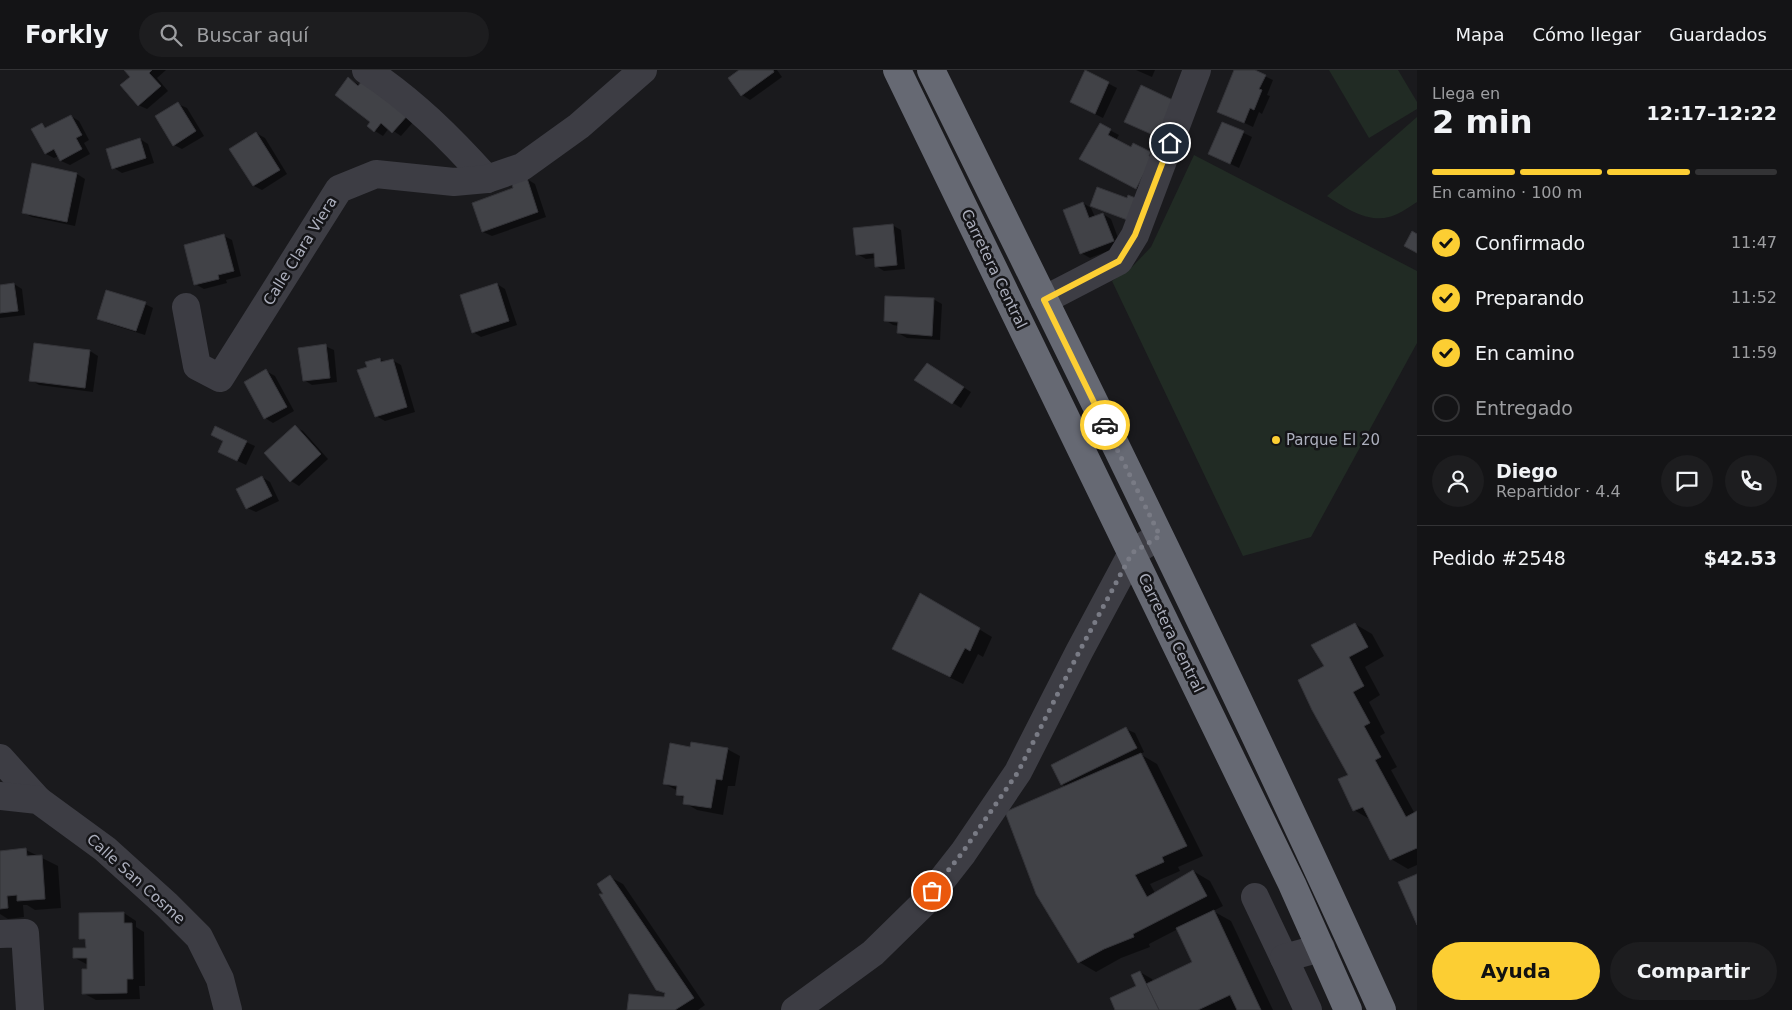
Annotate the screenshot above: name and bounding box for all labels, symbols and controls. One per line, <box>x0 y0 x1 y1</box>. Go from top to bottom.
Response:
search box <box>139 12 489 57</box>
text: Forkly <box>25 21 109 49</box>
icon: search <box>157 21 185 49</box>
text: Buscar aquí <box>197 24 309 46</box>
text: Mapa <box>1455 24 1504 45</box>
text: Cómo llegar <box>1532 24 1641 45</box>
text: Guardados <box>1669 24 1767 45</box>
text: Llega en <box>1432 84 1500 103</box>
text: 12:17–12:22 <box>1647 102 1777 124</box>
text: 2 min <box>1432 103 1533 141</box>
pin <box>1149 122 1191 164</box>
icon: home <box>1156 129 1184 157</box>
text: En camino · 100 m <box>1432 183 1582 202</box>
street label: Calle Clara Viera <box>259 193 341 309</box>
street label: Carretera Central <box>957 206 1031 332</box>
icon: check <box>1432 229 1460 257</box>
text: Confirmado <box>1475 232 1585 254</box>
text: 11:47 <box>1731 233 1777 252</box>
icon: check <box>1432 284 1460 312</box>
text: Preparando <box>1475 287 1584 309</box>
text: 11:52 <box>1731 288 1777 307</box>
icon: check <box>1432 339 1460 367</box>
text: En camino <box>1475 342 1575 364</box>
text: 11:59 <box>1731 343 1777 362</box>
text: Entregado <box>1475 397 1573 419</box>
courier <box>1080 400 1130 450</box>
icon: car <box>1091 411 1119 439</box>
place label: Parque El 20 <box>1286 431 1380 449</box>
marker: Parque El 20 <box>1270 434 1282 446</box>
button: person <box>1432 455 1484 507</box>
button: chat <box>1661 455 1713 507</box>
button: phone <box>1725 455 1777 507</box>
text: Diego <box>1496 460 1558 482</box>
text: Repartidor · 4.4 <box>1496 482 1621 501</box>
text: Pedido #2548 <box>1432 547 1566 569</box>
text: $42.53 <box>1704 547 1777 569</box>
street label: Carretera Central <box>1134 570 1208 696</box>
street label: Calle San Cosme <box>83 830 189 928</box>
pin <box>911 870 953 912</box>
icon: bag <box>918 877 946 905</box>
button: Ayuda <box>1432 942 1600 1000</box>
button: Compartir <box>1610 942 1777 1000</box>

